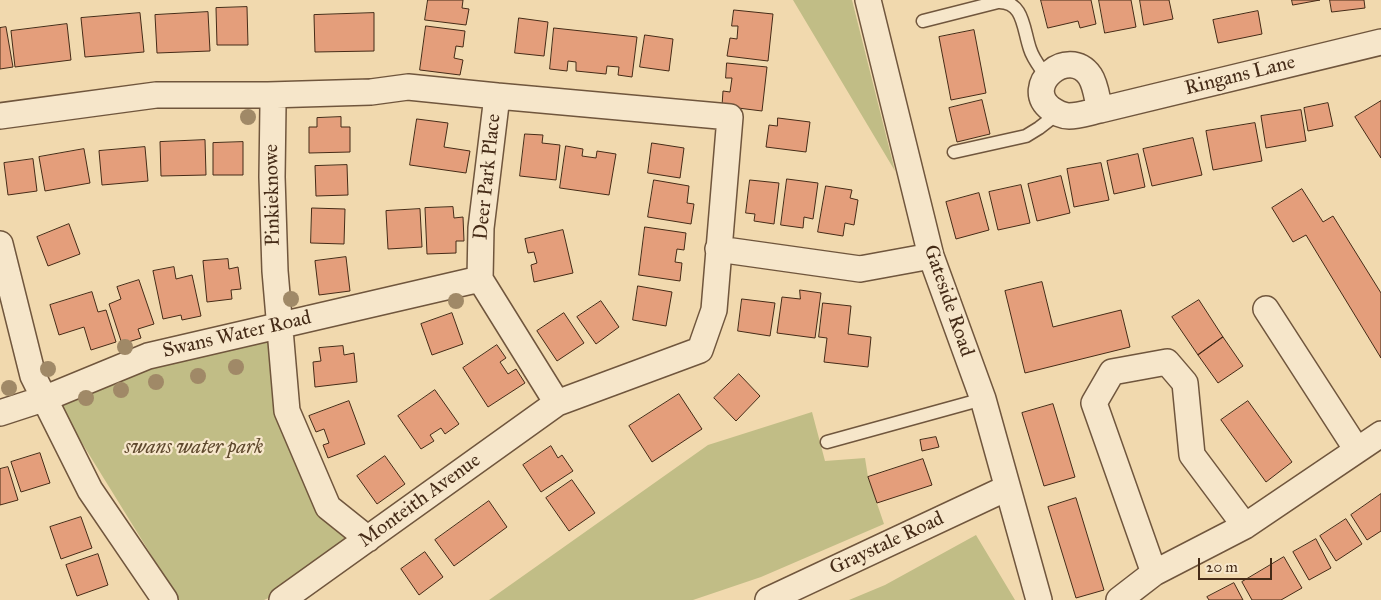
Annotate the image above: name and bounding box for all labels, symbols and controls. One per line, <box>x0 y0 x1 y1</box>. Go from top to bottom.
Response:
street label: Ringans Lane <box>1182 51 1298 101</box>
street label: Deer Park Place <box>469 113 507 241</box>
street label: Pinkieknowe <box>260 144 286 246</box>
street label: Gateside Road <box>918 242 978 360</box>
street label: Swans Water Road <box>160 306 314 364</box>
park label: swans water park <box>125 436 263 460</box>
street label: Monteith Avenue <box>354 449 486 553</box>
street label: Graystale Road <box>826 507 948 581</box>
scale bar <box>1201 548 1275 580</box>
text: 20 m <box>1206 558 1238 576</box>

